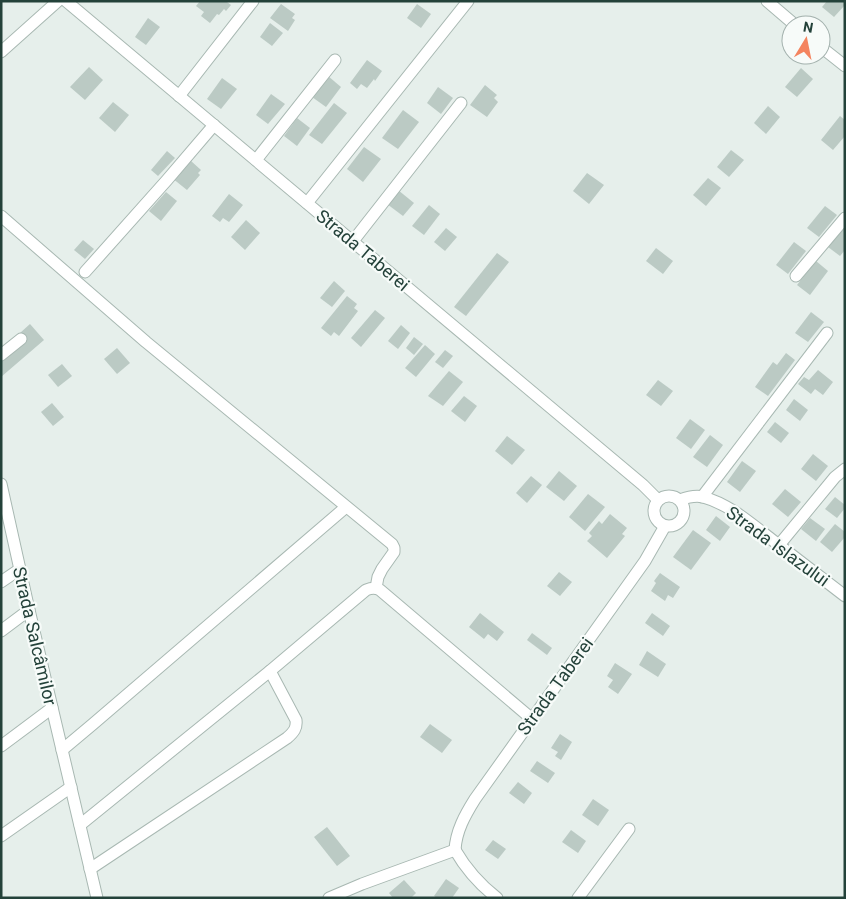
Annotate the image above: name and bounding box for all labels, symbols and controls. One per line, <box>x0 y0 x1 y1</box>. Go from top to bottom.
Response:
north arrow <box>781 15 831 65</box>
text: N <box>802 18 815 36</box>
street label: Strada Taberei <box>312 205 414 295</box>
street label: Strada Islazului <box>722 502 834 590</box>
street label: Strada Salcâmilor <box>9 565 61 707</box>
street label: Strada Taberei <box>513 633 597 739</box>

